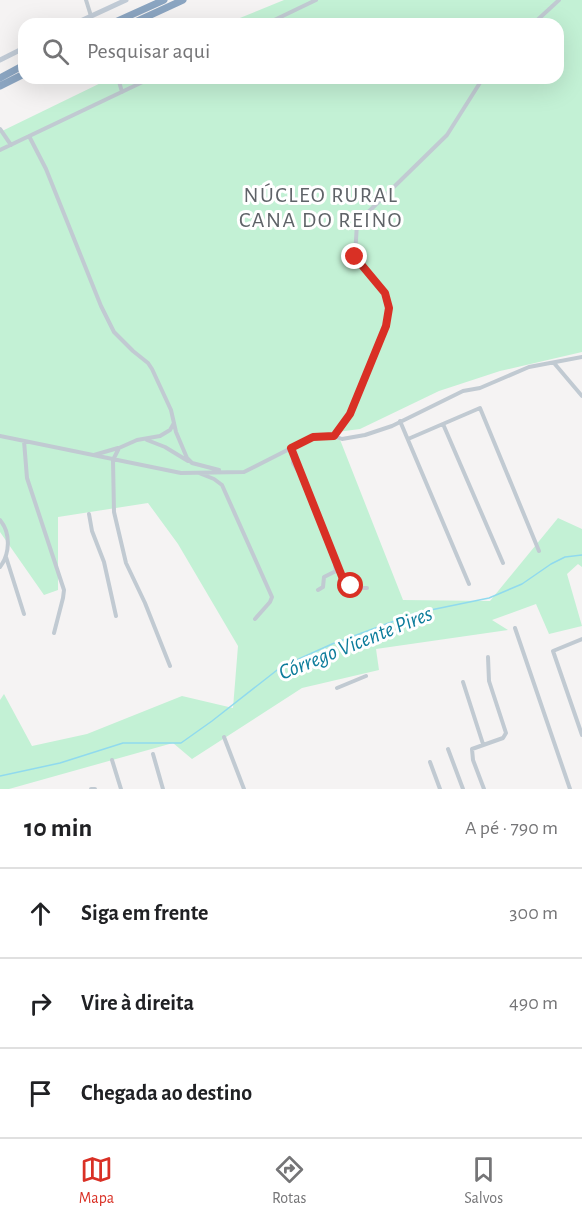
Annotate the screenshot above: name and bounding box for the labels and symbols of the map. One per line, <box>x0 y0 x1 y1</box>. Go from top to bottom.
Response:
district label: NÚCLEO RURAL CANA DO REINO <box>239 183 403 231</box>
route end <box>341 243 367 269</box>
route start <box>337 572 363 598</box>
water label: Córrego Vicente Pires <box>276 602 435 684</box>

